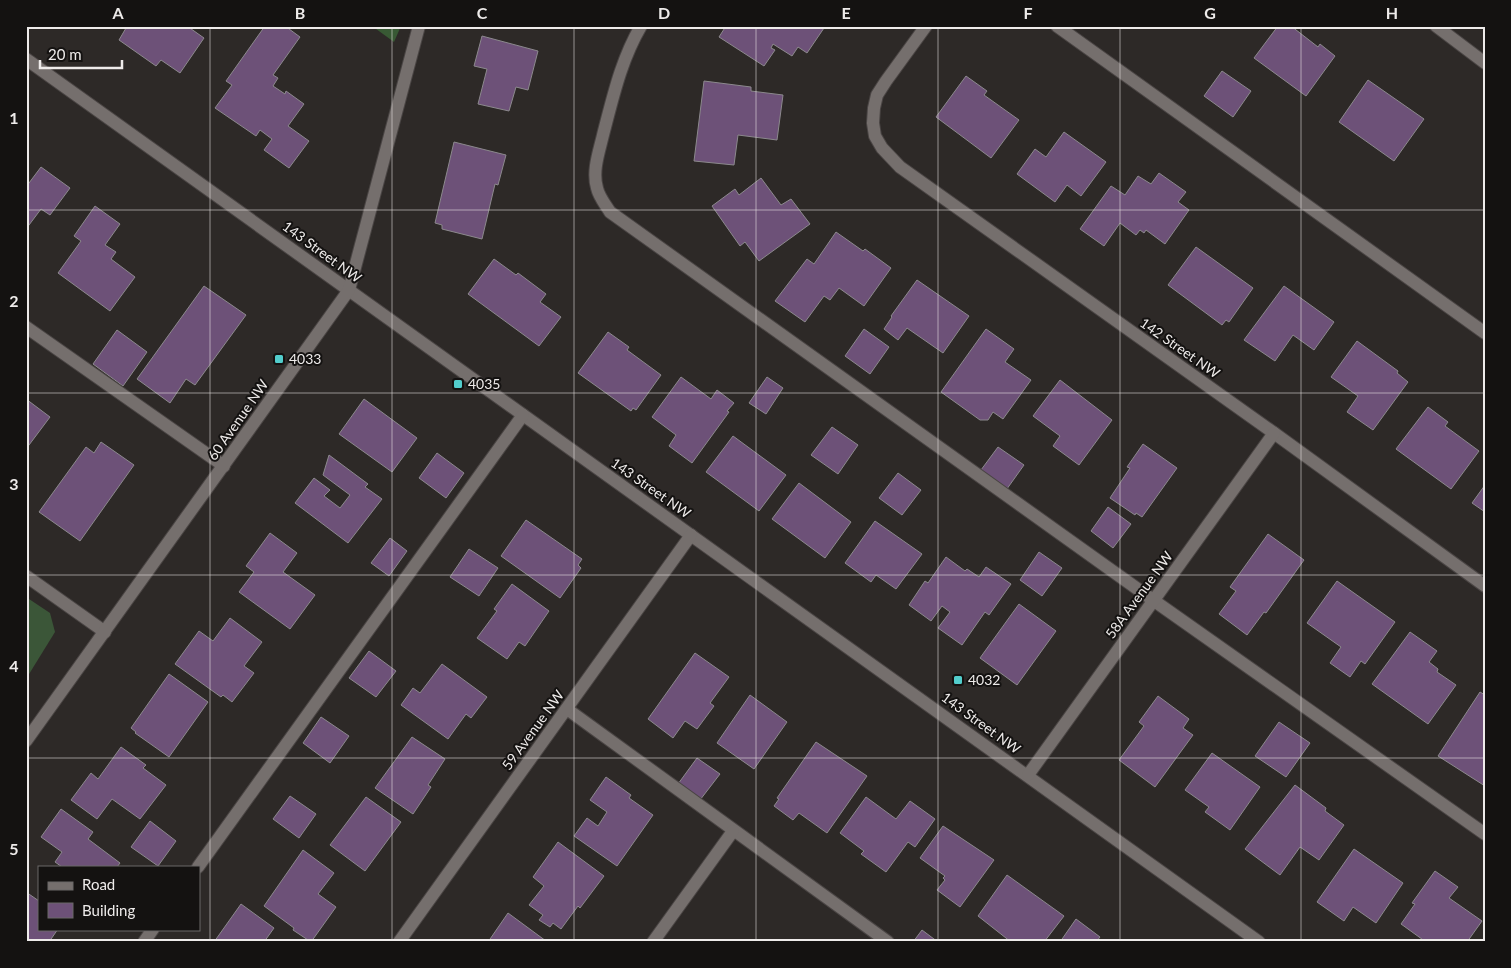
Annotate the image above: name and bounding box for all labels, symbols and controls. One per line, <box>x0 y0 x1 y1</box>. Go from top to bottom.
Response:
text: A <box>111 3 124 22</box>
text: B <box>295 3 305 22</box>
text: C <box>477 3 488 22</box>
text: D <box>658 3 670 22</box>
text: E <box>841 3 851 22</box>
text: F <box>1023 3 1033 22</box>
text: G <box>1204 3 1216 22</box>
text: H <box>1386 3 1398 22</box>
scale bar <box>40 38 122 70</box>
text: 20 m <box>48 45 82 63</box>
text: 1 <box>9 108 19 127</box>
street label: 143 Street NW <box>279 217 366 286</box>
text: 2 <box>9 291 19 310</box>
street label: 142 Street NW <box>1137 314 1224 382</box>
place label: 4033 <box>289 350 321 367</box>
marker: 4033 <box>273 353 285 365</box>
place label: 4035 <box>468 375 500 392</box>
street label: 60 Avenue NW <box>204 376 272 463</box>
marker: 4035 <box>452 378 464 390</box>
street label: 143 Street NW <box>608 454 695 522</box>
text: 3 <box>9 474 19 493</box>
street label: 58A Avenue NW <box>1101 547 1176 642</box>
text: 4 <box>9 656 19 675</box>
place label: 4032 <box>968 671 1000 688</box>
marker: 4032 <box>952 674 964 686</box>
street label: 59 Avenue NW <box>498 686 568 773</box>
street label: 143 Street NW <box>938 688 1025 757</box>
text: 5 <box>9 839 19 858</box>
legend <box>38 866 200 930</box>
text: Road <box>82 875 115 893</box>
text: Building <box>82 901 135 919</box>

